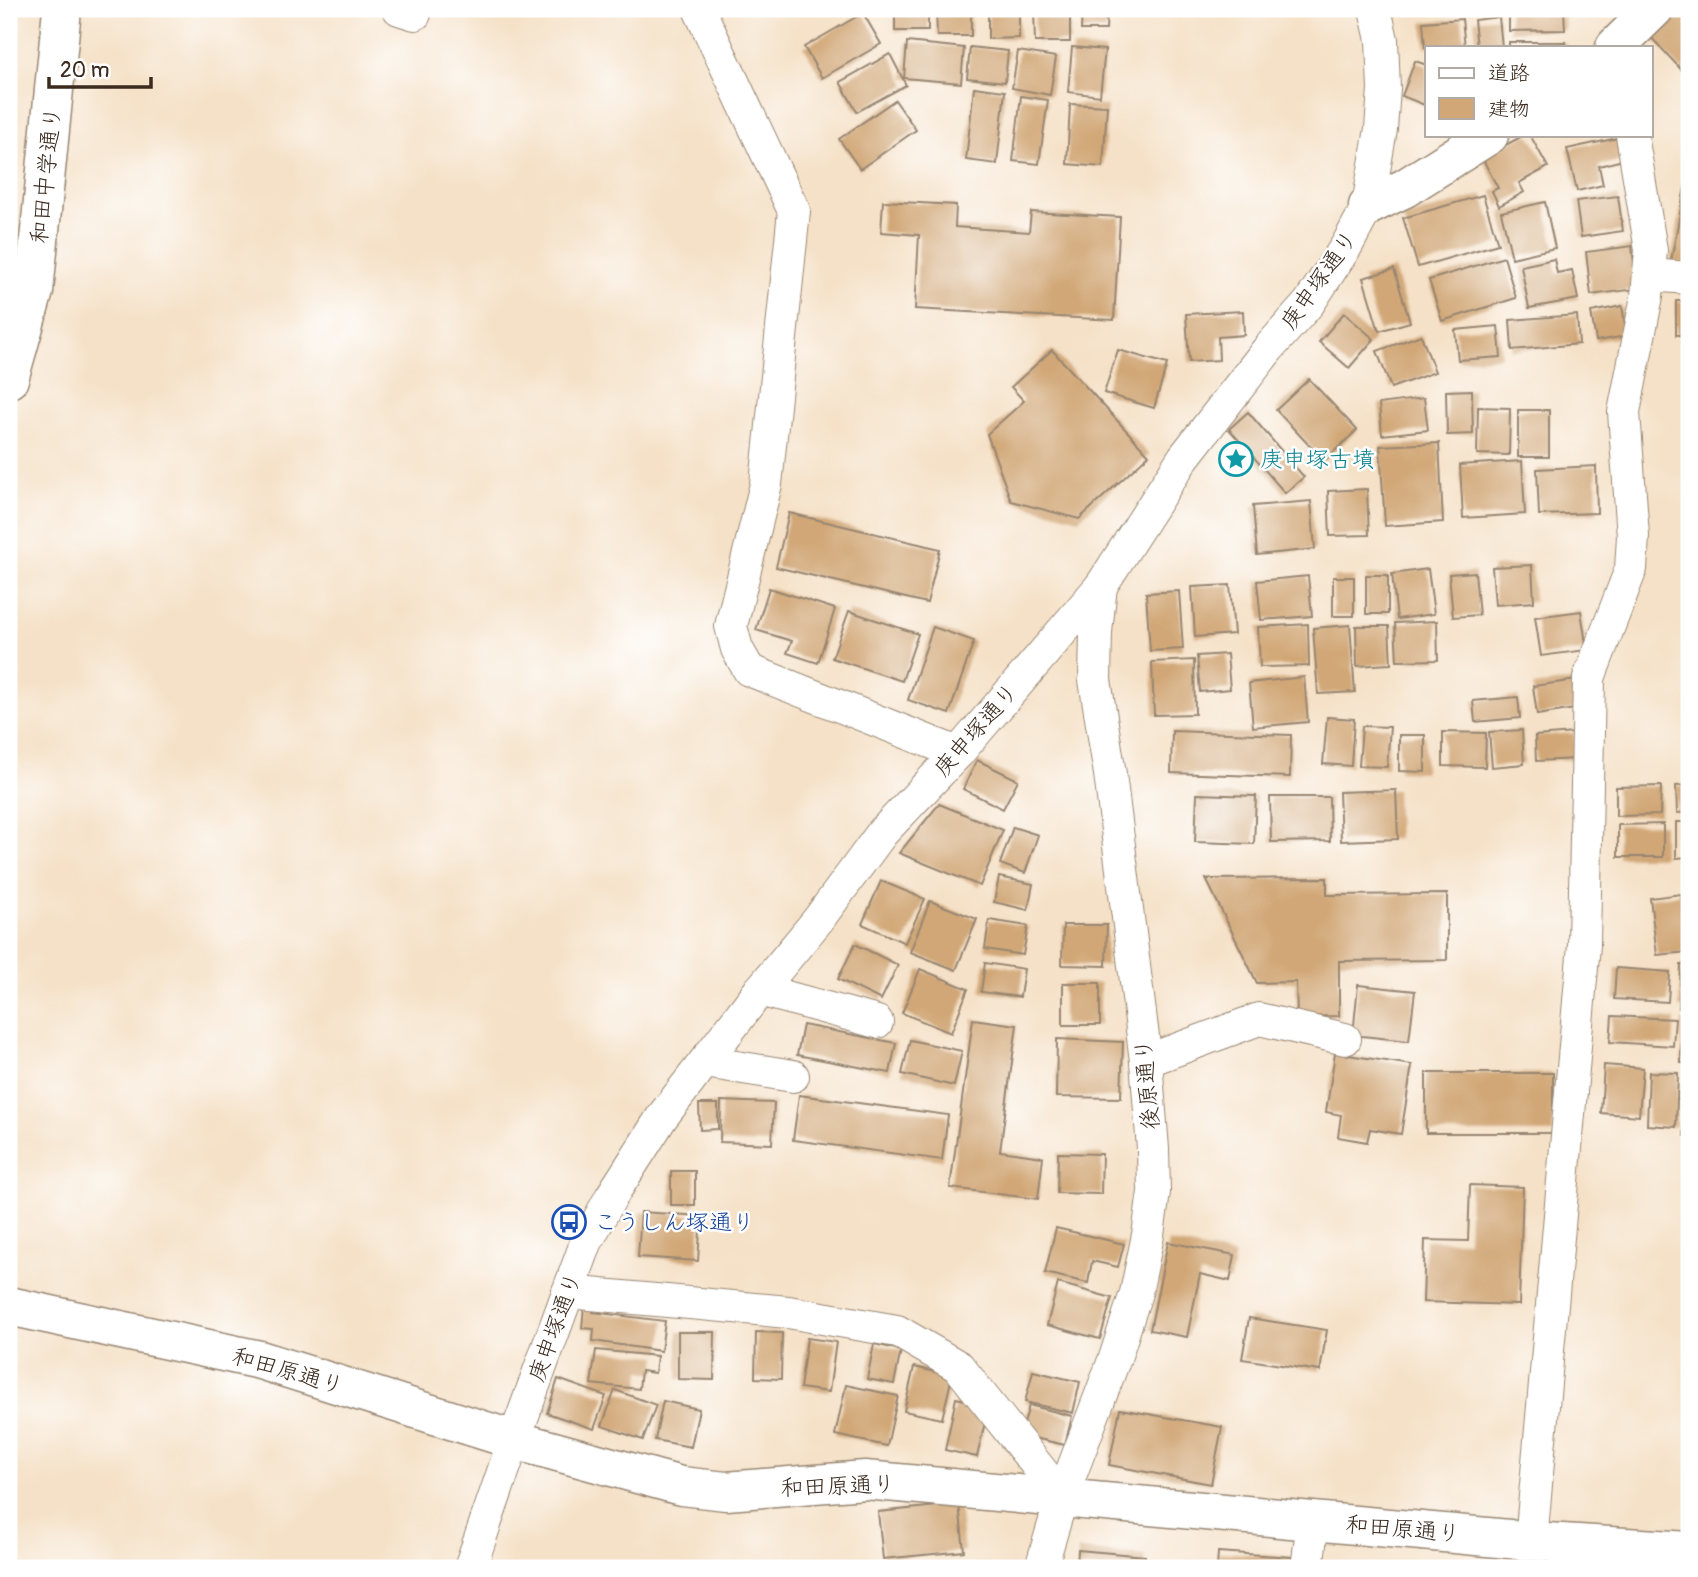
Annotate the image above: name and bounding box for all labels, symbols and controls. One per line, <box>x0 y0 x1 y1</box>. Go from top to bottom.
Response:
scale bar <box>49 46 150 90</box>
legend <box>1425 46 1652 136</box>
text: 20 m <box>60 57 109 84</box>
text: 道路 <box>1488 60 1530 87</box>
text: 建物 <box>1488 96 1530 123</box>
street label: 和田中学通り <box>24 105 68 245</box>
street label: 庚申塚通り <box>1274 225 1364 335</box>
place icon: 庚申塚古墳 <box>1217 440 1255 478</box>
place label: 庚申塚古墳 <box>1260 445 1375 474</box>
street label: 庚申塚通り <box>927 677 1025 783</box>
street label: 後原通り <box>1129 1037 1165 1131</box>
bus stop icon: こうしん塚通り <box>550 1203 588 1241</box>
place label: こうしん塚通り <box>594 1208 755 1237</box>
street label: 庚申塚通り <box>522 1268 588 1386</box>
street label: 和田原通り <box>229 1341 347 1401</box>
street label: 和田原通り <box>780 1470 896 1502</box>
street label: 和田原通り <box>1344 1510 1462 1548</box>

